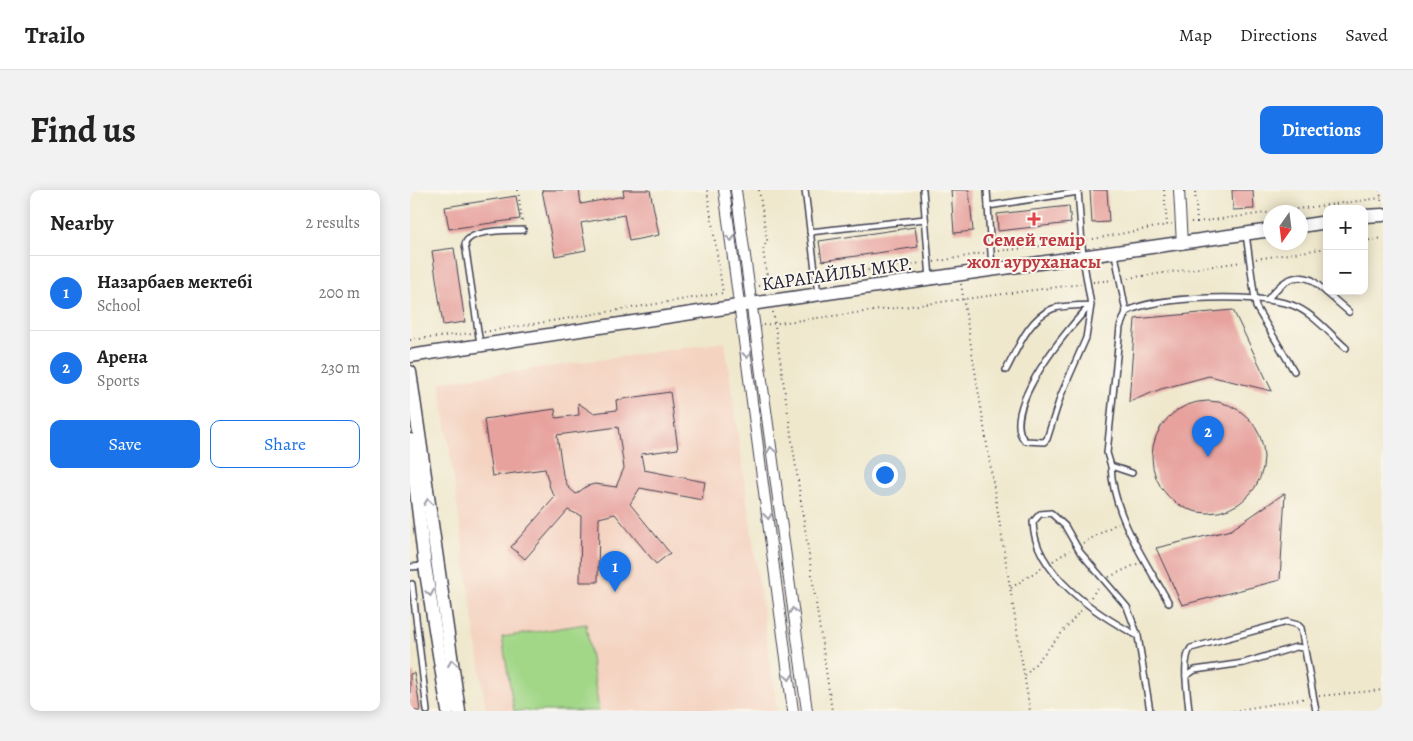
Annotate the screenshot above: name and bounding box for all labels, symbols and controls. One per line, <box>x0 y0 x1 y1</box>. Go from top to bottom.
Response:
text: Trailo <box>25 19 85 51</box>
text: Map <box>1179 23 1212 47</box>
text: Directions <box>1240 23 1317 47</box>
text: Saved <box>1345 23 1388 47</box>
text: Find us <box>30 106 136 154</box>
button: Directions <box>1260 106 1383 154</box>
north arrow <box>1263 205 1308 250</box>
map controls <box>1323 205 1368 295</box>
button: + <box>1323 205 1368 250</box>
text: Nearby <box>50 209 113 237</box>
text: 2 results <box>305 212 360 234</box>
marker: Семей темір жол ауруханасы <box>1027 212 1041 226</box>
place label: Семей темір жол ауруханасы <box>967 227 1101 275</box>
one-way arrow <box>725 235 736 243</box>
button: − <box>1323 250 1368 295</box>
street label: КАРАГАЙЛЫ МКР. <box>760 251 914 297</box>
text: Назарбаев мектебі <box>97 269 253 295</box>
text: 1 <box>63 282 69 304</box>
text: 200 m <box>319 282 360 304</box>
text: School <box>97 295 140 317</box>
text: Арена <box>97 344 148 370</box>
one-way arrow <box>741 351 752 359</box>
text: 2 <box>62 357 70 379</box>
text: 230 m <box>321 357 360 379</box>
text: Sports <box>97 370 140 392</box>
pin: 2 <box>1192 416 1224 457</box>
button: Save <box>50 420 200 468</box>
button: Share <box>210 420 360 468</box>
one-way arrow <box>766 445 776 454</box>
your location <box>872 462 898 488</box>
one-way arrow <box>423 498 434 506</box>
one-way arrow <box>762 512 773 520</box>
pin: 1 <box>599 551 631 592</box>
one-way arrow <box>424 588 434 597</box>
one-way arrow <box>789 606 799 615</box>
one-way arrow <box>447 658 458 666</box>
one-way arrow <box>783 673 794 681</box>

